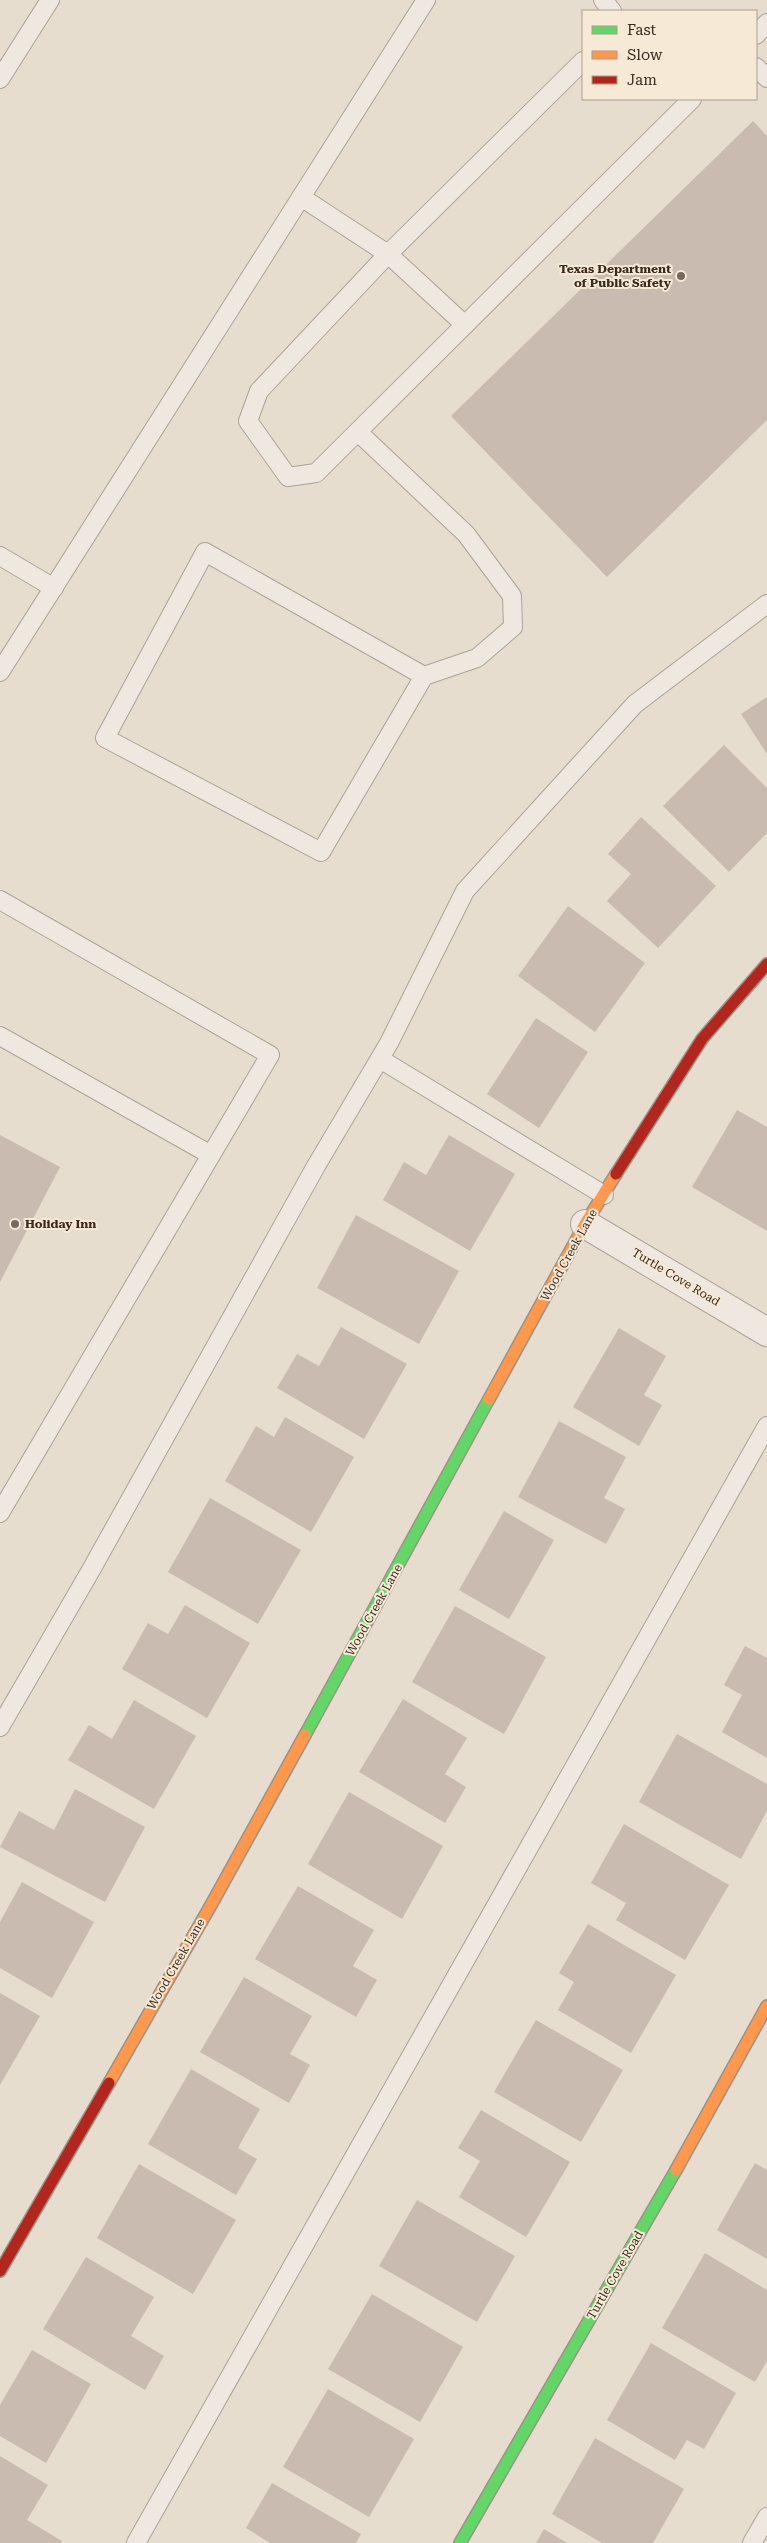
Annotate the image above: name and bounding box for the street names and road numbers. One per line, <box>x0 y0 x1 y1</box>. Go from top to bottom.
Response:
street label: Wood Creek Lane <box>538 1206 600 1303</box>
street label: Turtle Cove Road <box>630 1245 723 1309</box>
street label: Wood Creek Lane <box>343 1561 405 1658</box>
street label: Wood Creek Lane <box>144 1916 208 2012</box>
street label: Turtle Cove Road <box>584 2228 646 2322</box>

